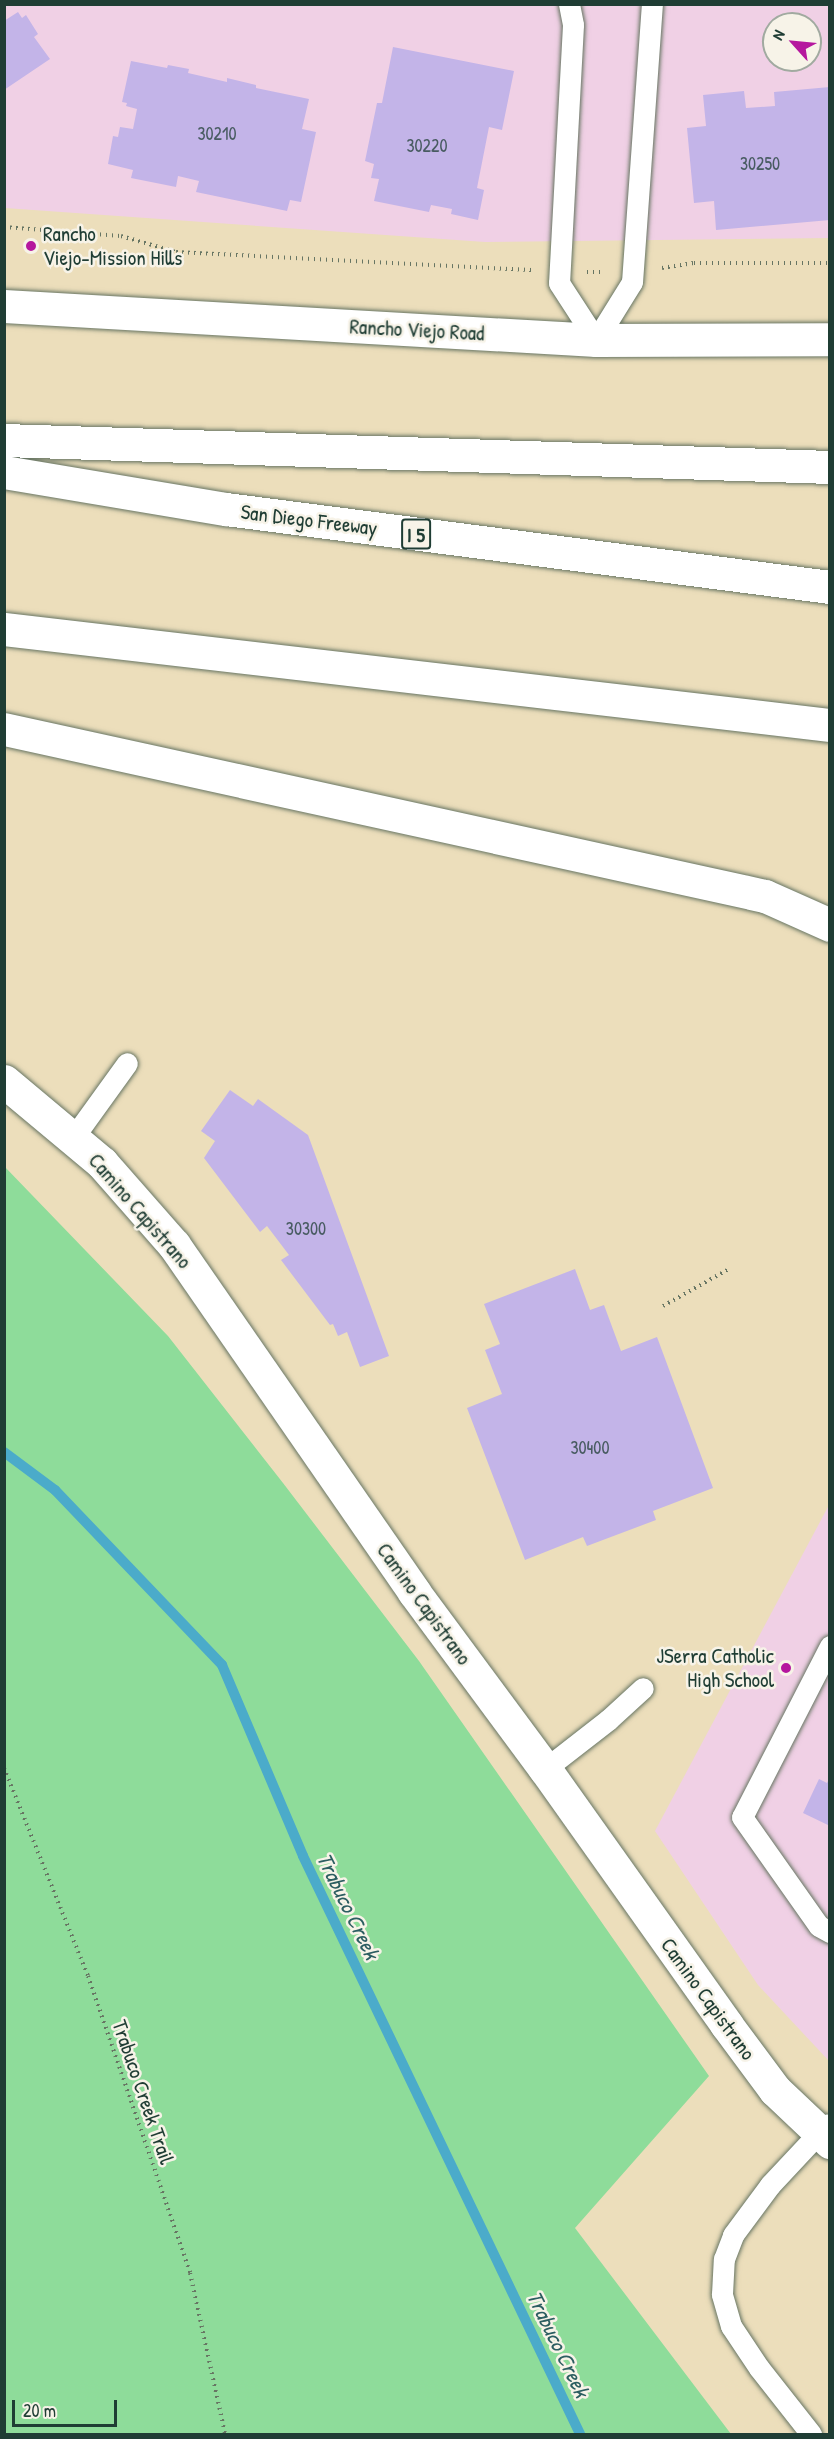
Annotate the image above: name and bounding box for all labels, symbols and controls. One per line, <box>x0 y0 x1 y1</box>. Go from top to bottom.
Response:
north arrow <box>762 12 822 72</box>
text: N <box>766 26 789 44</box>
house number: 30210 <box>197 123 237 145</box>
house number: 30220 <box>406 135 448 157</box>
house number: 30250 <box>740 153 780 175</box>
place label: Rancho Viejo-Mission Hills <box>43 221 182 271</box>
marker: Rancho Viejo-Mission Hills <box>24 239 38 253</box>
street label: Rancho Viejo Road <box>349 314 485 346</box>
street label: San Diego Freeway <box>239 499 379 541</box>
road number: I 5 <box>401 517 431 551</box>
street label: Camino Capistrano <box>83 1148 197 1274</box>
house number: 30300 <box>286 1218 326 1240</box>
house number: 30400 <box>570 1437 610 1459</box>
street label: Camino Capistrano <box>371 1538 477 1670</box>
place label: JSerra Catholic High School <box>656 1643 774 1693</box>
marker: JSerra Catholic High School <box>779 1661 793 1675</box>
water label: Trabuco Creek <box>311 1849 385 1963</box>
street label: Camino Capistrano <box>655 1933 761 2065</box>
street label: Trabuco Creek Trail <box>107 2017 179 2167</box>
water label: Trabuco Creek <box>521 2287 595 2401</box>
scale bar <box>15 2388 120 2426</box>
text: 20 m <box>23 2398 56 2423</box>

